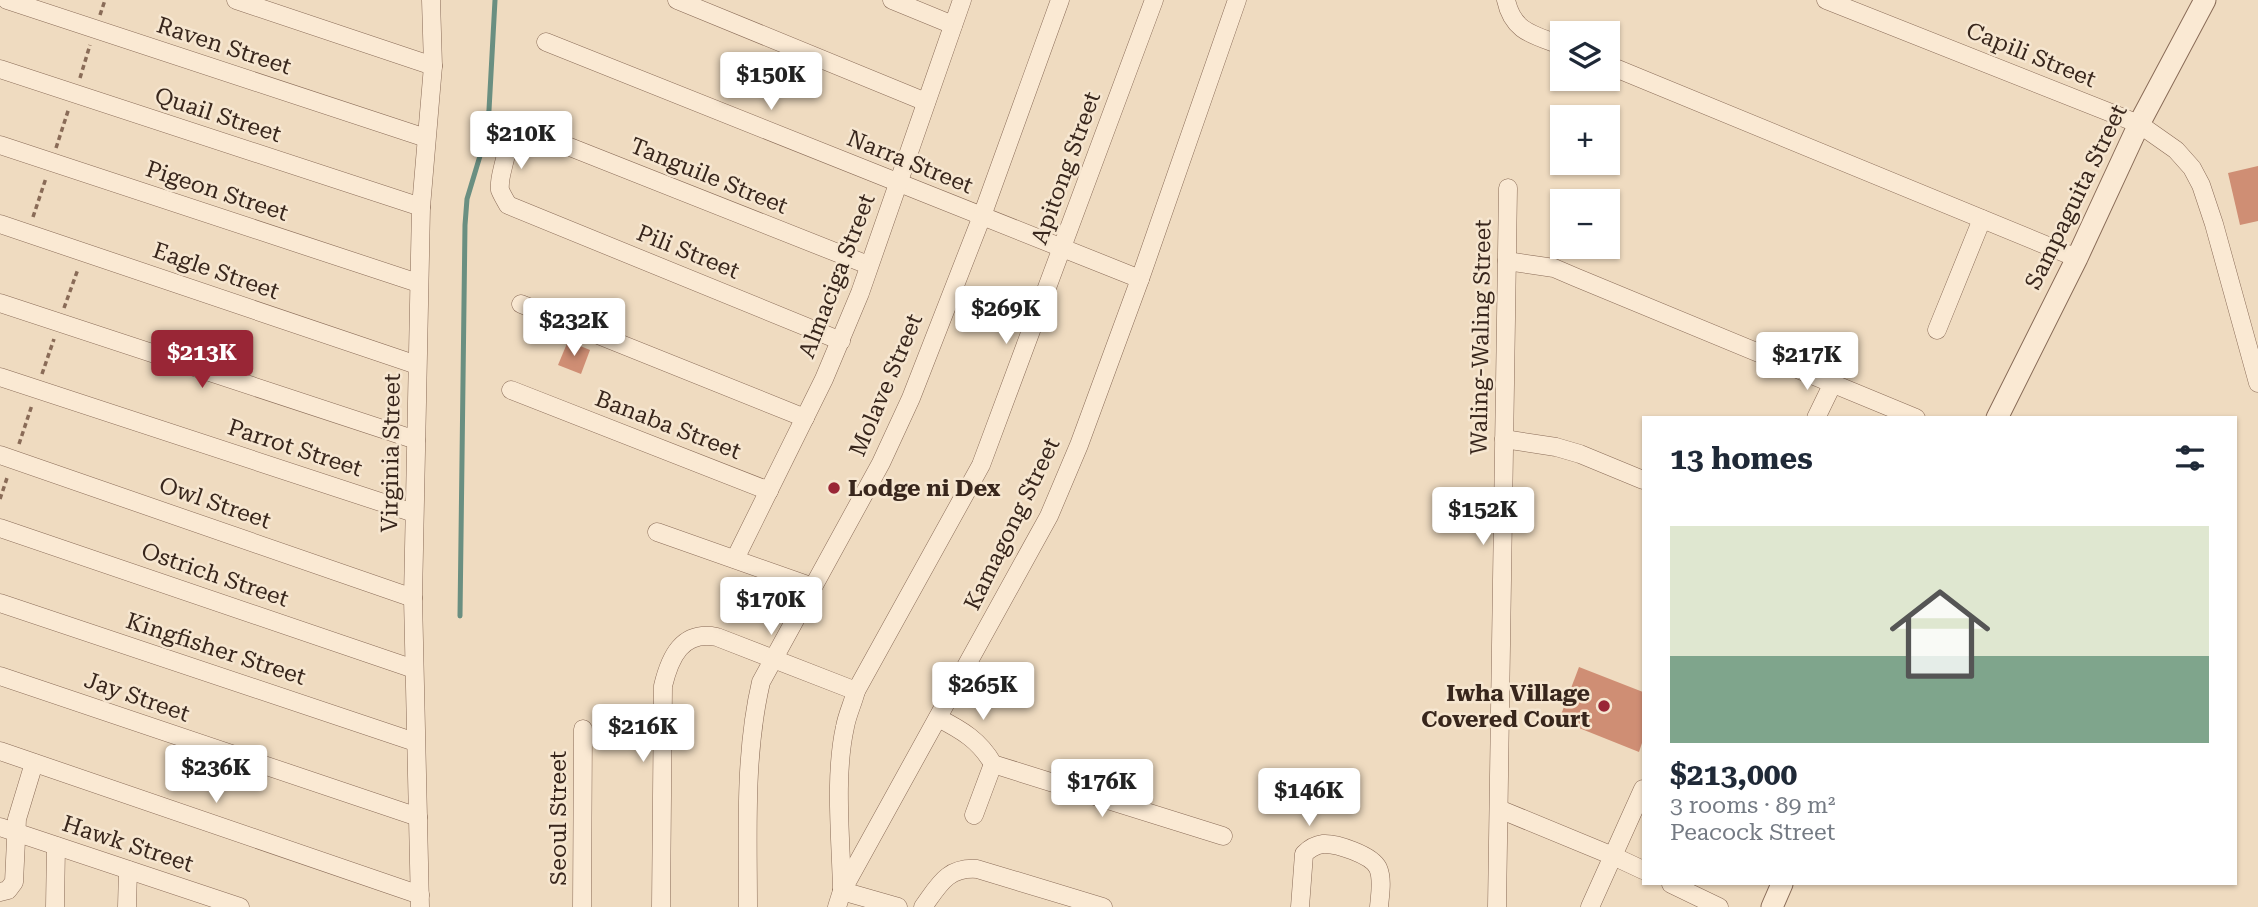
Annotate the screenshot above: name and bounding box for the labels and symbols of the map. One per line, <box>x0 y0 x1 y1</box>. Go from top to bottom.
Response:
street label: Raven Street <box>153 12 295 81</box>
street label: Capili Street <box>1962 17 2100 93</box>
pin: $150K <box>722 52 820 112</box>
street label: Quail Street <box>151 82 285 148</box>
street label: Apitong Street <box>1026 88 1106 248</box>
street label: Sampaguita Street <box>2019 100 2133 294</box>
pin: $210K <box>472 111 570 171</box>
street label: Narra Street <box>843 124 977 200</box>
street label: Tanguile Street <box>626 132 792 220</box>
street label: Pigeon Street <box>142 155 292 227</box>
street label: Almaciga Street <box>793 190 881 362</box>
street label: Pili Street <box>633 219 744 285</box>
street label: Waling-Waling Street <box>1465 219 1497 455</box>
street label: Eagle Street <box>149 237 283 305</box>
pin: $269K <box>957 286 1055 346</box>
pin: $232K <box>525 298 623 358</box>
street label: Molave Street <box>844 309 928 460</box>
pin: $213K <box>153 330 251 390</box>
pin: $217K <box>1758 332 1856 392</box>
street label: Virginia Street <box>376 373 406 533</box>
street label: Banaba Street <box>591 385 745 465</box>
street label: Parrot Street <box>224 414 366 483</box>
street label: Kamagong Street <box>959 433 1066 615</box>
street label: Owl Street <box>156 471 275 535</box>
place label: Lodge ni Dex <box>848 475 1001 502</box>
marker: Lodge ni Dex <box>826 480 842 496</box>
pin: $152K <box>1434 488 1532 547</box>
street label: Ostrich Street <box>138 537 293 613</box>
pin: $170K <box>722 578 820 637</box>
street label: Kingfisher Street <box>123 607 310 691</box>
pin: $265K <box>934 662 1032 722</box>
street label: Jay Street <box>81 666 194 728</box>
place label: Iwha Village Covered Court <box>1421 680 1590 733</box>
marker: Iwha Village Covered Court <box>1596 698 1612 714</box>
pin: $216K <box>594 704 692 764</box>
pin: $236K <box>167 746 265 805</box>
street label: Seoul Street <box>545 750 572 885</box>
pin: $176K <box>1053 760 1151 819</box>
pin: $146K <box>1260 768 1358 828</box>
street label: Hawk Street <box>59 810 197 878</box>

